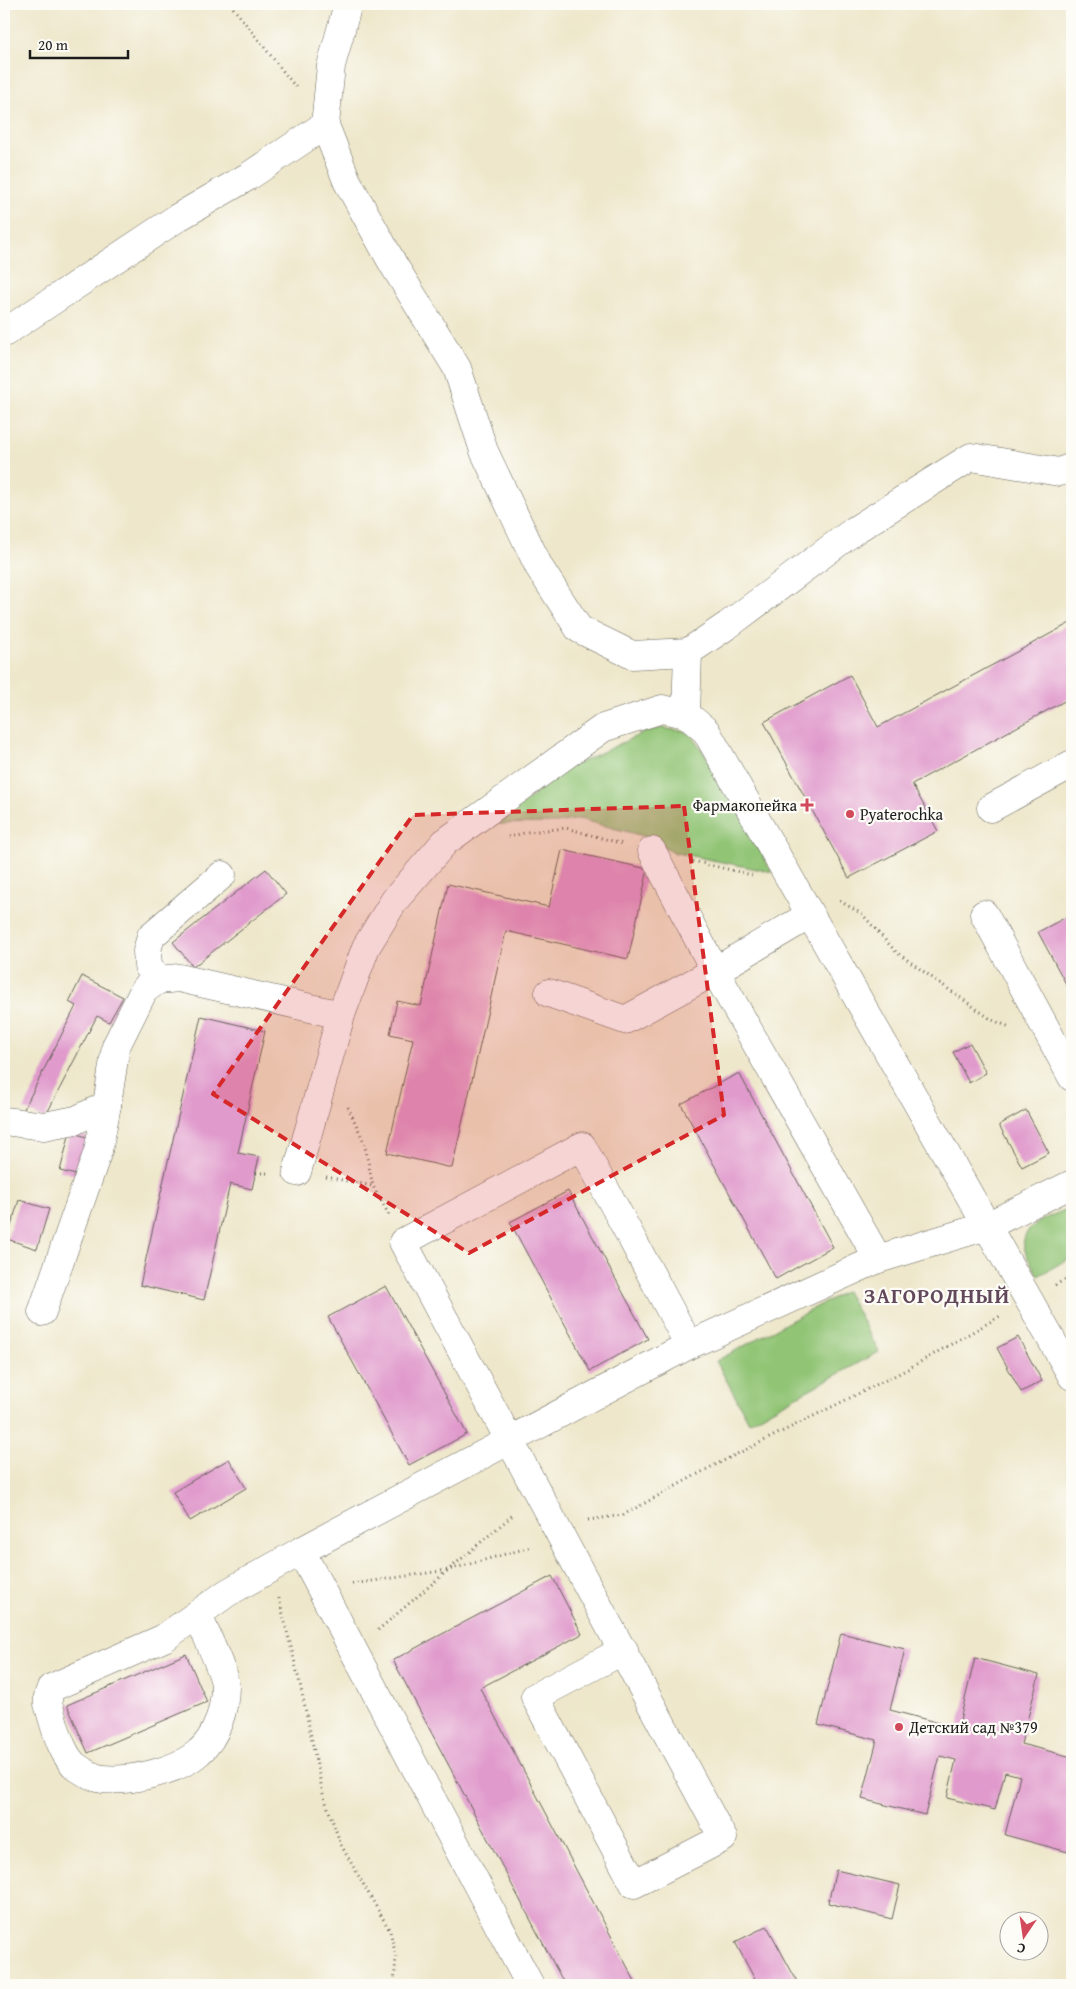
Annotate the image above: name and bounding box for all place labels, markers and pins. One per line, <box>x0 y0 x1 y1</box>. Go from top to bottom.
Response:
place label: Фармакопейка <box>693 793 797 817</box>
marker: Фармакопейка <box>801 799 813 811</box>
place label: Pyaterochka <box>860 802 944 826</box>
marker: Pyaterochka <box>844 808 856 820</box>
place label: Детский сад №379 <box>908 1715 1038 1739</box>
marker: Детский сад №379 <box>893 1721 905 1733</box>

